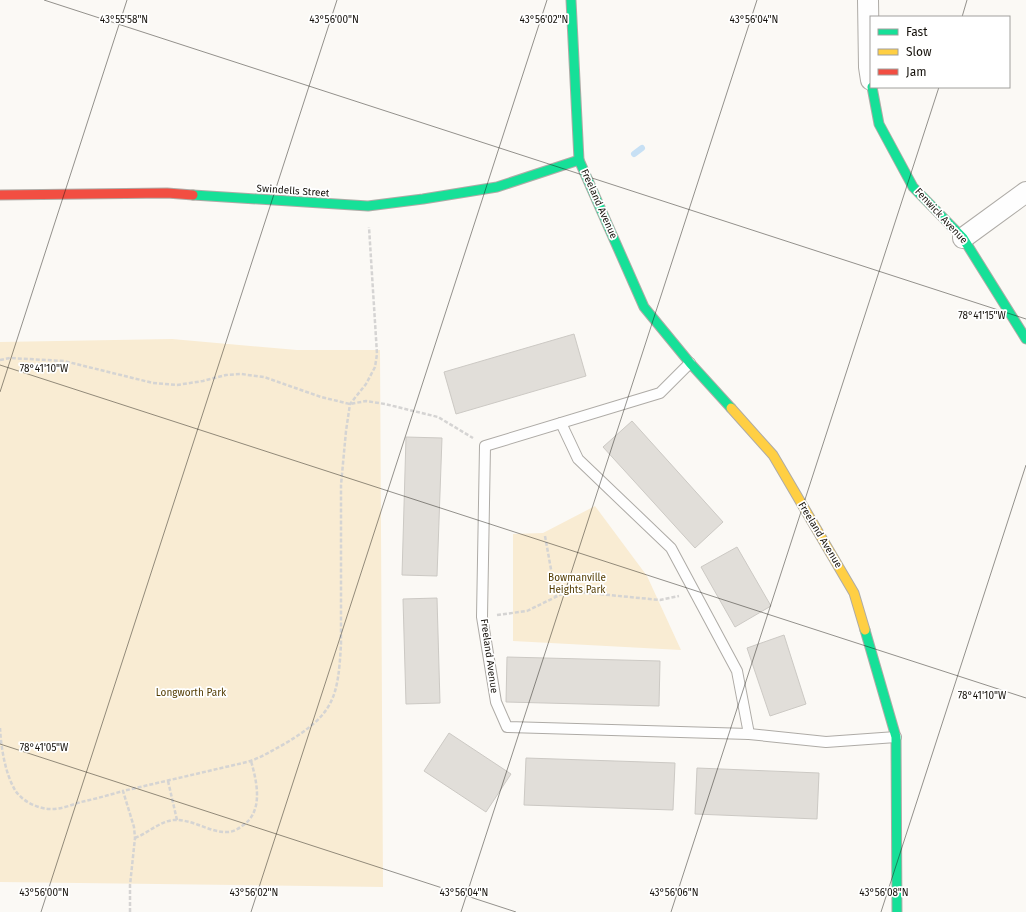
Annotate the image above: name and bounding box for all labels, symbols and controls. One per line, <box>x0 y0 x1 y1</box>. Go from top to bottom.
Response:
text: 43°55'58"N <box>100 14 148 26</box>
text: 43°56'00"N <box>309 14 359 26</box>
text: 43°56'02"N <box>520 14 568 26</box>
text: 43°56'04"N <box>730 14 778 26</box>
legend <box>870 16 1010 88</box>
text: Fast <box>906 25 928 39</box>
text: Slow <box>906 45 932 59</box>
text: Jam <box>906 65 926 79</box>
street label: Freeland Avenue <box>578 167 620 241</box>
street label: Swindells Street <box>256 182 330 200</box>
street label: Fenwick Avenue <box>912 186 970 246</box>
text: 78°41'15"W <box>958 310 1007 322</box>
text: 78°41'10"W <box>20 363 69 375</box>
street label: Freeland Avenue <box>796 500 844 570</box>
park label: Bowmanville Heights Park <box>548 572 606 596</box>
street label: Freeland Avenue <box>478 618 500 694</box>
park label: Longworth Park <box>156 687 227 699</box>
text: 78°41'10"W <box>958 690 1007 702</box>
text: 78°41'05"W <box>20 742 69 754</box>
text: 43°56'00"N <box>19 887 69 899</box>
text: 43°56'02"N <box>230 887 278 899</box>
text: 43°56'04"N <box>440 887 488 899</box>
text: 43°56'06"N <box>649 887 699 899</box>
text: 43°56'08"N <box>859 887 909 899</box>

